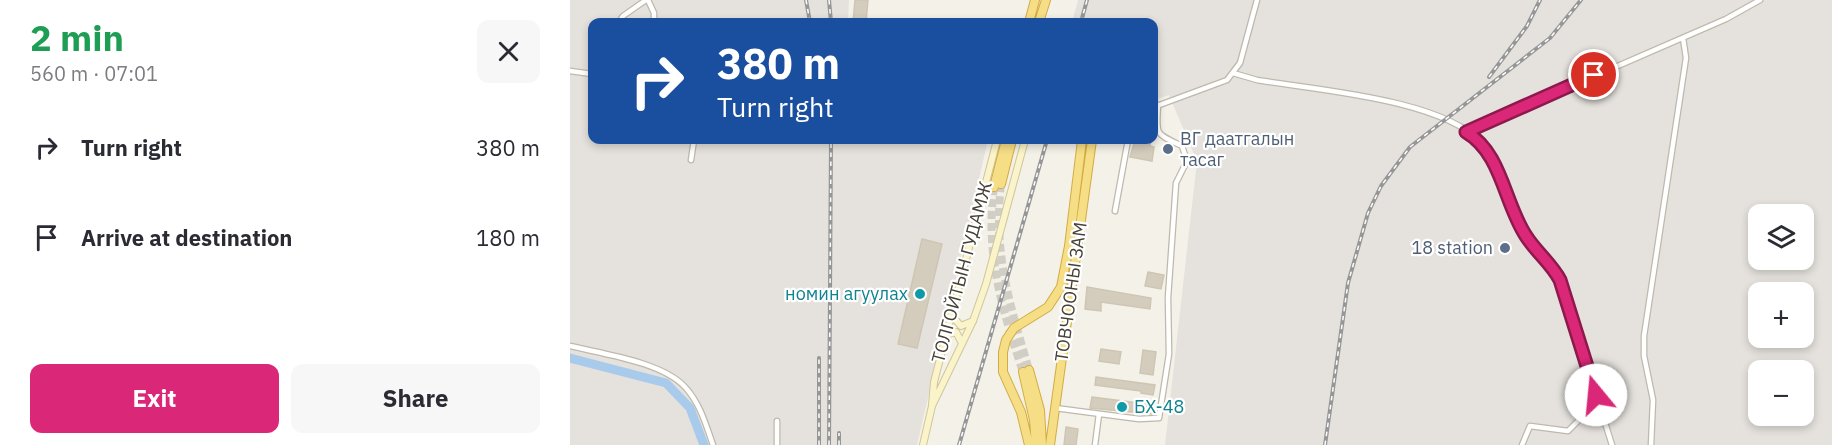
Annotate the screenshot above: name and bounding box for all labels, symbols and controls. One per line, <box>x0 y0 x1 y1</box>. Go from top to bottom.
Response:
text: 2 min <box>30 14 124 61</box>
button: close <box>477 20 540 83</box>
text: 380 m <box>717 36 840 91</box>
icon: right <box>618 42 696 120</box>
pin <box>1568 49 1619 100</box>
icon: arrive <box>1577 58 1610 91</box>
text: 560 m · 07:01 <box>30 60 158 87</box>
text: Turn right <box>717 89 834 124</box>
place label: ВГ даатгалын тасаг <box>1180 127 1294 171</box>
icon: right <box>30 131 63 164</box>
text: Turn right <box>81 133 182 162</box>
text: 380 m <box>476 133 540 162</box>
marker: ВГ даатгалын тасаг <box>1161 142 1175 156</box>
street label: ТОЛГОЙТЫН ГУДАМЖ <box>926 178 997 365</box>
map controls <box>1748 204 1814 426</box>
button: layers <box>1748 204 1814 270</box>
icon: arrive <box>30 221 63 254</box>
street label: ТОВЧООНЫ ЗАМ <box>1049 221 1092 363</box>
text: Arrive at destination <box>81 223 292 252</box>
text: 180 m <box>476 223 540 252</box>
place label: 18 station <box>1411 236 1493 259</box>
marker: 18 station <box>1498 241 1512 255</box>
place label: номин агуулах <box>785 282 908 305</box>
button: + <box>1748 282 1814 348</box>
marker: номин агуулах <box>913 287 927 301</box>
button: − <box>1748 360 1814 426</box>
position arrow <box>1564 363 1628 427</box>
button: Exit <box>30 364 279 433</box>
button: Share <box>291 364 540 433</box>
place label: БХ-48 <box>1134 395 1184 418</box>
marker: БХ-48 <box>1115 400 1129 414</box>

